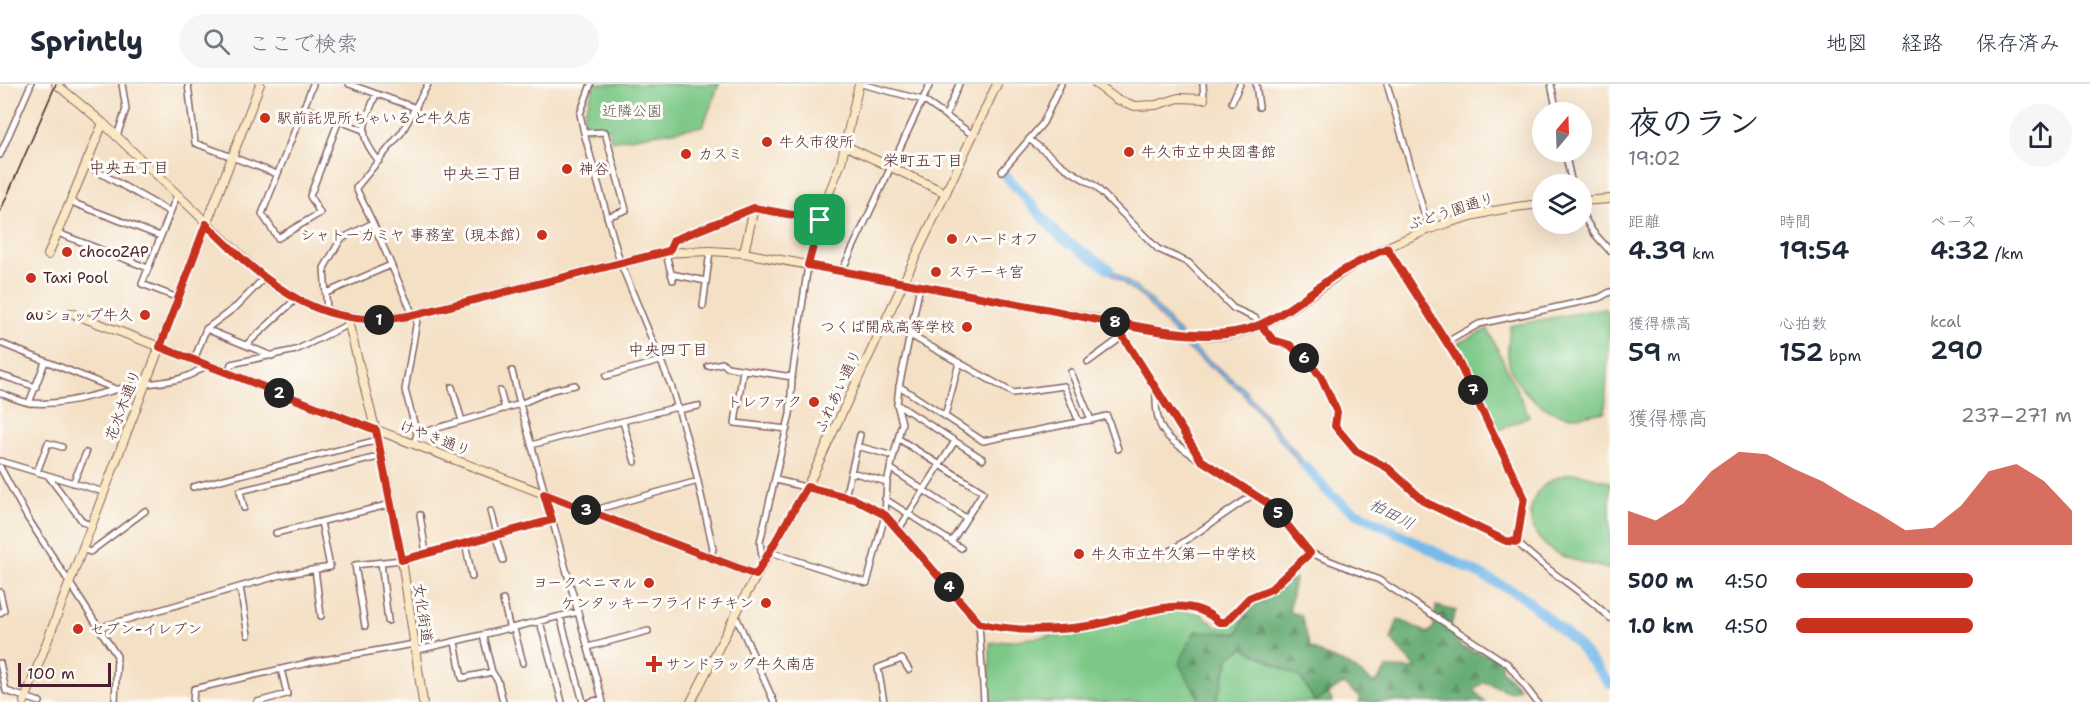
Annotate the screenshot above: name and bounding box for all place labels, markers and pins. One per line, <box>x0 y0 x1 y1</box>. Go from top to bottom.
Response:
place label: 駅前託児所ちゃいるど牛久店 <box>277 108 472 128</box>
marker: 駅前託児所ちゃいるど牛久店 <box>258 111 272 125</box>
place label: 牛久市役所 <box>779 132 854 152</box>
marker: 牛久市役所 <box>760 135 774 149</box>
place label: 牛久市立中央図書館 <box>1141 142 1276 162</box>
place label: カスミ <box>698 144 743 164</box>
marker: 牛久市立中央図書館 <box>1122 145 1136 159</box>
marker: カスミ <box>679 147 693 161</box>
place label: 神谷 <box>579 159 609 179</box>
marker: 神谷 <box>560 162 574 176</box>
pin <box>794 194 845 245</box>
place label: シャトーカミヤ 事務室（現本館） <box>300 225 530 245</box>
marker: シャトーカミヤ 事務室（現本館） <box>535 228 549 242</box>
place label: ハードオフ <box>964 229 1039 249</box>
marker: ハードオフ <box>945 232 959 246</box>
place label: chocoZAP <box>79 242 149 262</box>
marker: chocoZAP <box>60 245 74 259</box>
place label: ステーキ宮 <box>948 262 1024 282</box>
marker: ステーキ宮 <box>929 265 943 279</box>
place label: Taxi Pool <box>43 268 108 288</box>
marker: Taxi Pool <box>24 271 38 285</box>
place label: auショップ牛久 <box>26 305 133 325</box>
pin: 1 <box>364 305 394 335</box>
pin: 8 <box>1100 307 1130 337</box>
marker: auショップ牛久 <box>138 308 152 322</box>
place label: つくば開成高等学校 <box>820 317 955 337</box>
marker: つくば開成高等学校 <box>960 320 974 334</box>
pin: 6 <box>1289 343 1319 373</box>
pin: 7 <box>1458 375 1488 405</box>
pin: 2 <box>264 378 294 408</box>
place label: トレファク <box>727 392 802 412</box>
marker: トレファク <box>807 395 821 409</box>
pin: 3 <box>571 495 601 525</box>
pin: 5 <box>1263 498 1293 528</box>
place label: 牛久市立牛久第一中学校 <box>1091 544 1256 564</box>
marker: 牛久市立牛久第一中学校 <box>1072 547 1086 561</box>
pin: 4 <box>934 572 964 602</box>
place label: ヨークベニマル <box>533 573 637 593</box>
marker: ヨークベニマル <box>642 576 656 590</box>
place label: ケンタッキーフライドチキン <box>561 593 754 613</box>
marker: ケンタッキーフライドチキン <box>759 596 773 610</box>
place label: セブン-イレブン <box>90 619 202 639</box>
marker: セブン-イレブン <box>71 622 85 636</box>
place label: サンドラッグ牛久南店 <box>666 654 816 674</box>
marker: サンドラッグ牛久南店 <box>647 657 661 671</box>

